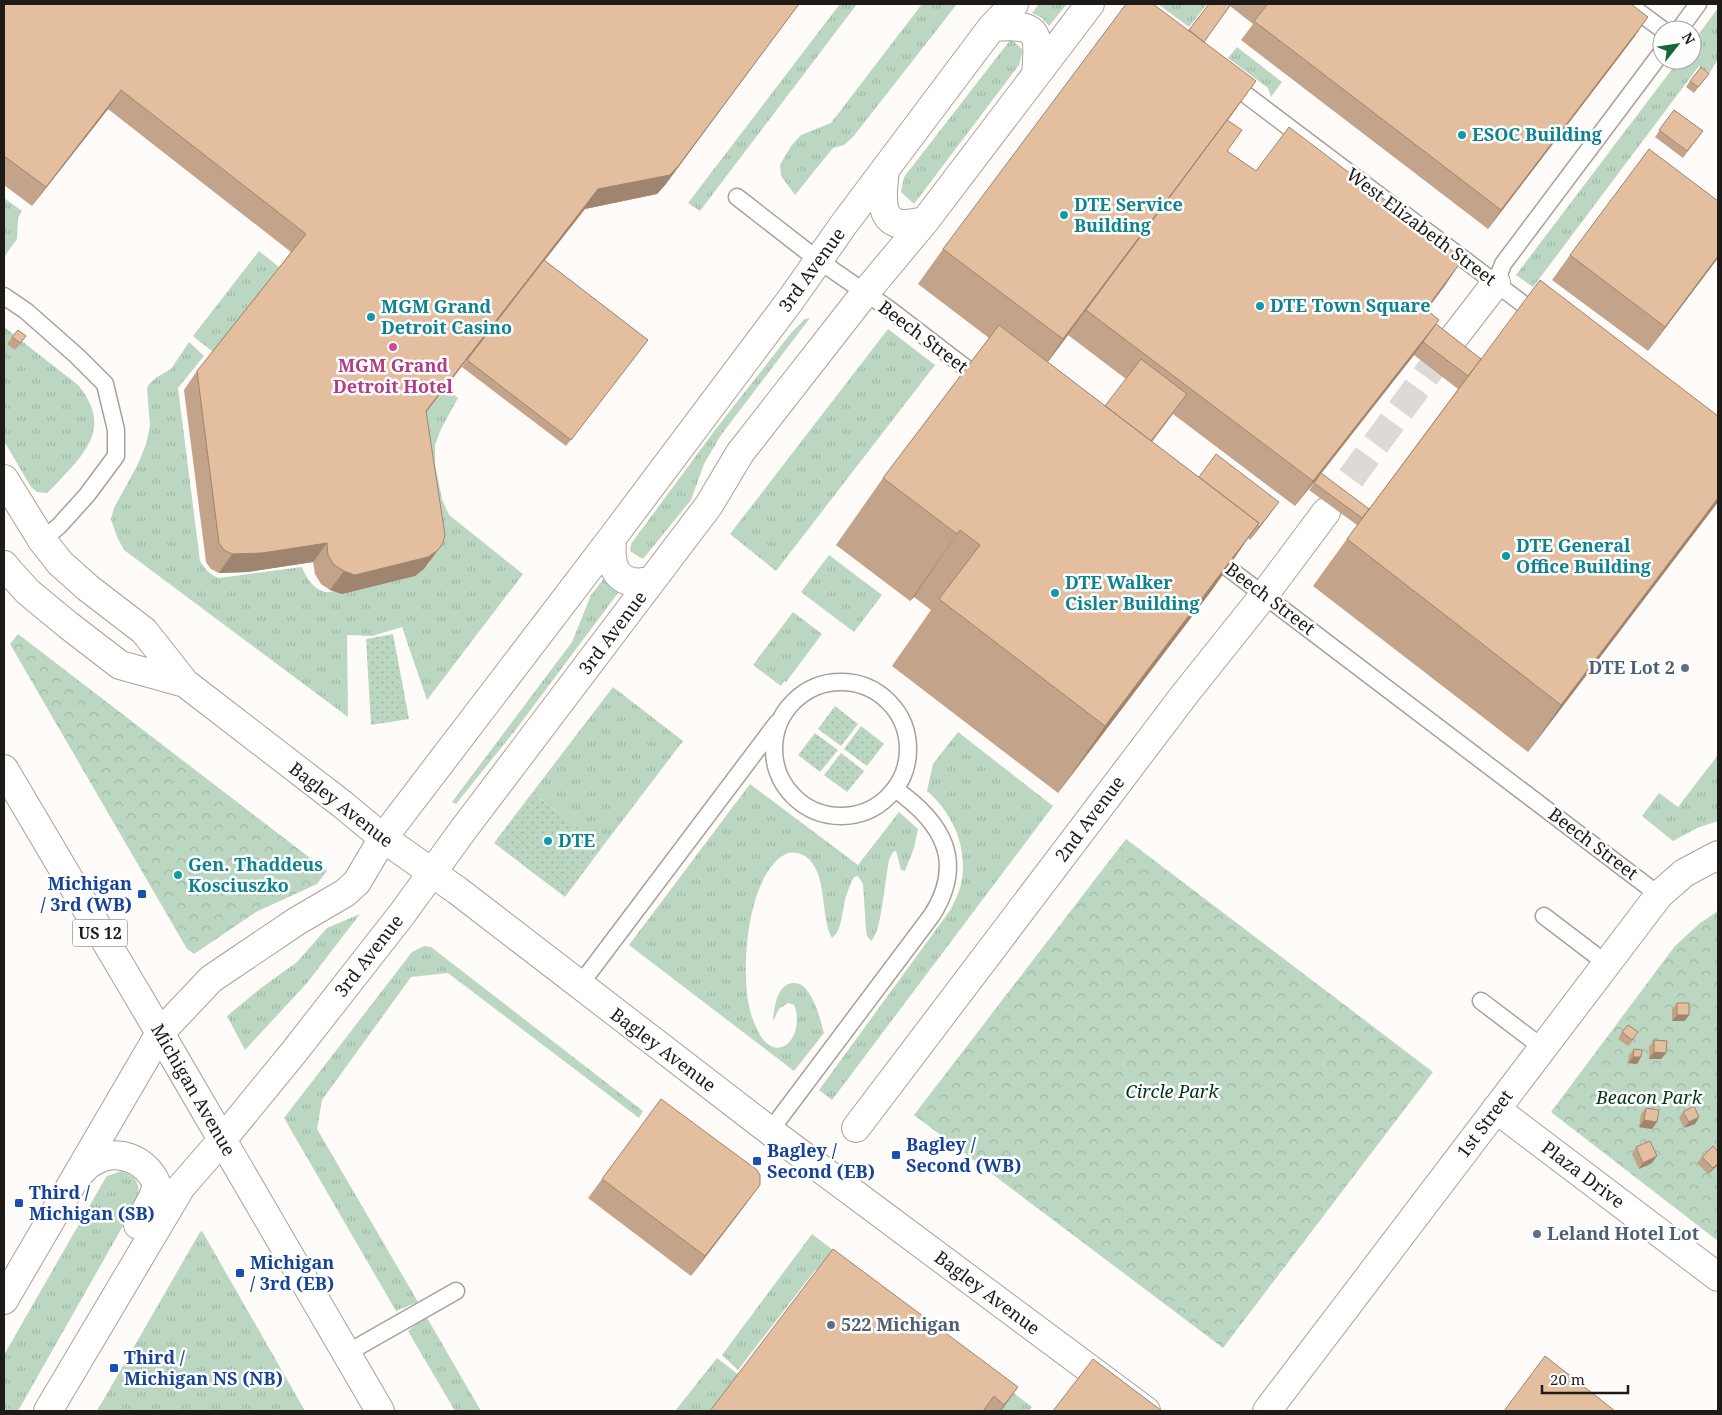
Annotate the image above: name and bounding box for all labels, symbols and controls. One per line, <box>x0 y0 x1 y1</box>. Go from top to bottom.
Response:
north arrow <box>1652 20 1702 70</box>
text: N <box>1678 29 1700 48</box>
place label: ESOC Building <box>1472 122 1603 146</box>
marker: ESOC Building <box>1456 129 1468 141</box>
street label: West Elizabeth Street <box>1342 162 1501 290</box>
place label: DTE Service Building <box>1074 192 1183 237</box>
marker: DTE Service Building <box>1058 209 1070 221</box>
street label: 3rd Avenue <box>773 222 850 316</box>
place label: DTE Town Square <box>1270 293 1430 317</box>
place label: MGM Grand Detroit Casino <box>381 294 512 339</box>
street label: Beech Street <box>874 295 973 378</box>
marker: DTE Town Square <box>1254 300 1266 312</box>
marker: MGM Grand Detroit Casino <box>365 311 377 323</box>
marker: MGM Grand Detroit Hotel <box>387 341 399 353</box>
place label: MGM Grand Detroit Hotel <box>333 353 454 398</box>
place label: DTE General Office Building <box>1516 533 1652 578</box>
marker: DTE General Office Building <box>1500 550 1512 562</box>
street label: Beech Street <box>1221 557 1320 640</box>
place label: DTE Walker Cisler Building <box>1065 570 1201 615</box>
street label: 3rd Avenue <box>573 586 651 679</box>
marker: DTE Walker Cisler Building <box>1049 587 1061 599</box>
place label: DTE Lot 2 <box>1588 655 1675 679</box>
marker: DTE Lot 2 <box>1679 662 1691 674</box>
street label: Bagley Avenue <box>285 756 399 852</box>
street label: 2nd Avenue <box>1049 771 1129 866</box>
street label: Beech Street <box>1544 802 1643 885</box>
place label: DTE <box>558 828 595 852</box>
marker: DTE <box>542 835 554 847</box>
place label: Gen. Thaddeus Kosciuszko <box>188 852 323 897</box>
marker: Gen. Thaddeus Kosciuszko <box>172 869 184 881</box>
place label: Michigan / 3rd (WB) <box>40 871 132 916</box>
marker: Michigan / 3rd (WB) <box>136 888 148 900</box>
street label: 3rd Avenue <box>328 909 408 1002</box>
road number: US 12 <box>72 920 128 946</box>
street label: Bagley Avenue <box>606 1002 721 1097</box>
street label: Michigan Avenue <box>146 1019 242 1160</box>
park label: Circle Park <box>1126 1079 1219 1103</box>
street label: 1st Street <box>1451 1084 1518 1162</box>
park label: Beacon Park <box>1595 1085 1703 1109</box>
place label: Bagley / Second (WB) <box>906 1132 1021 1177</box>
street label: Plaza Drive <box>1537 1135 1630 1213</box>
place label: Bagley / Second (EB) <box>767 1138 875 1183</box>
marker: Bagley / Second (WB) <box>890 1149 902 1161</box>
marker: Bagley / Second (EB) <box>751 1155 763 1167</box>
place label: Third / Michigan (SB) <box>29 1180 155 1225</box>
marker: Third / Michigan (SB) <box>13 1197 25 1209</box>
place label: Leland Hotel Lot <box>1547 1221 1699 1245</box>
marker: Leland Hotel Lot <box>1531 1228 1543 1240</box>
street label: Bagley Avenue <box>930 1245 1045 1340</box>
place label: Michigan / 3rd (EB) <box>250 1250 334 1295</box>
marker: Michigan / 3rd (EB) <box>234 1267 246 1279</box>
place label: 522 Michigan <box>841 1312 960 1336</box>
marker: 522 Michigan <box>825 1319 837 1331</box>
place label: Third / Michigan NS (NB) <box>124 1345 283 1390</box>
marker: Third / Michigan NS (NB) <box>108 1362 120 1374</box>
scale bar <box>1542 1362 1628 1394</box>
text: 20 m <box>1550 1369 1585 1389</box>

